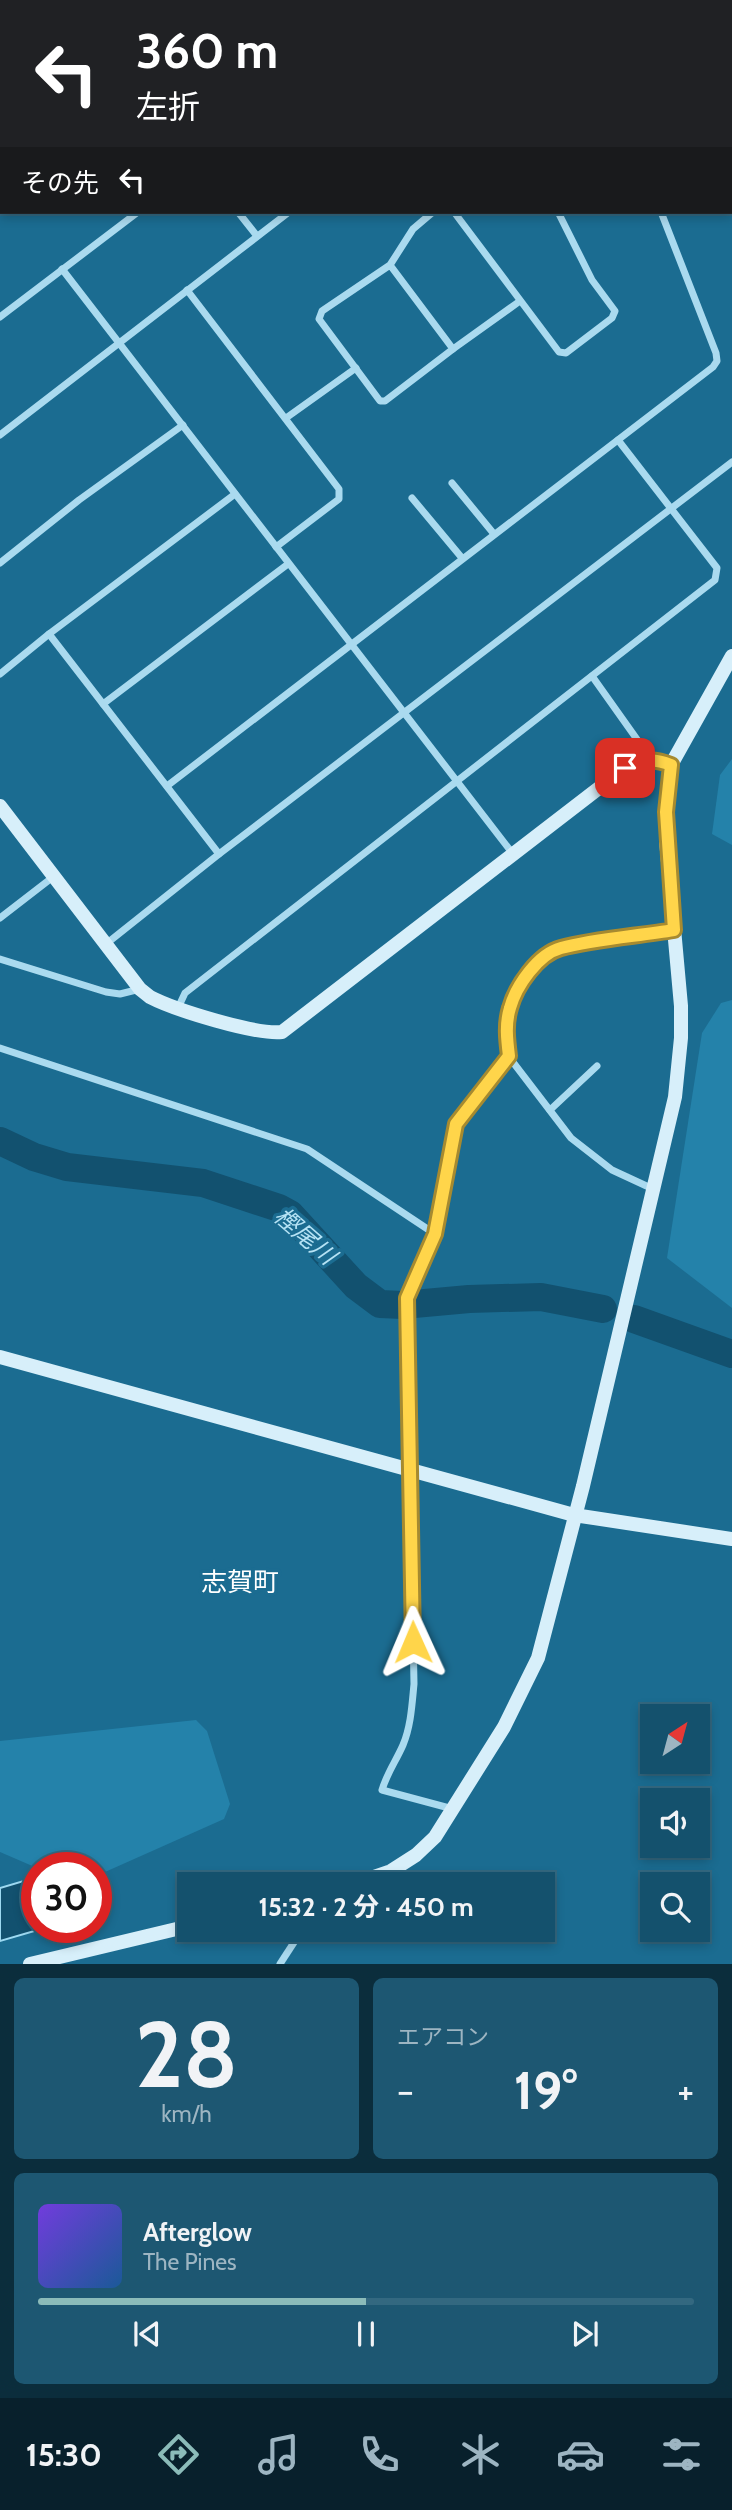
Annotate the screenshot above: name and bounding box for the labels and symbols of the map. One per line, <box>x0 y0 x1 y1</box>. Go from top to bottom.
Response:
pin <box>595 738 655 798</box>
water label: 樫尾川 <box>269 1201 344 1272</box>
district label: 志賀町 <box>201 1566 279 1598</box>
position arrow <box>376 1605 450 1679</box>
north arrow <box>640 1704 710 1774</box>
speed limit sign: 30 <box>21 1852 112 1943</box>

